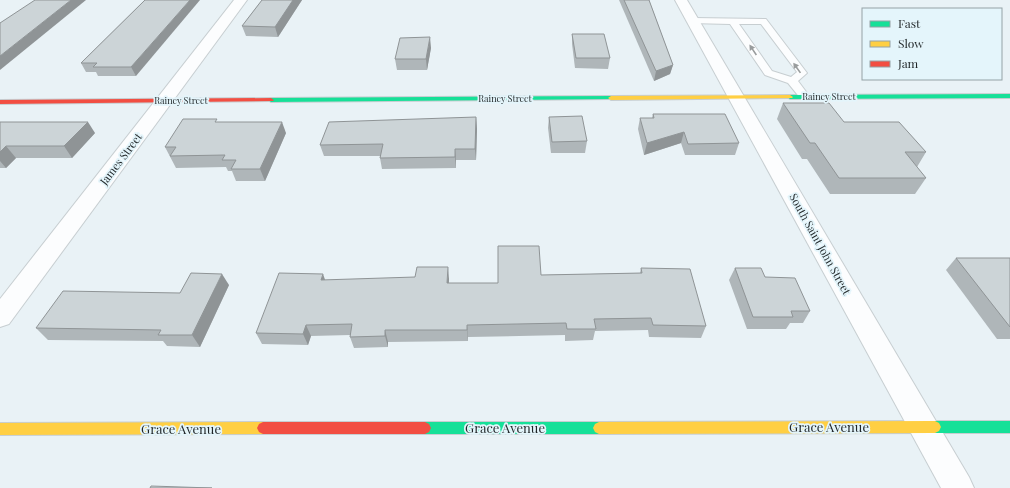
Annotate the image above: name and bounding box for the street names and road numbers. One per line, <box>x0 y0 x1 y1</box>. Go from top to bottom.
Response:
street label: Rainey Street <box>802 90 857 102</box>
street label: Rainey Street <box>478 92 533 104</box>
street label: Rainey Street <box>154 94 209 106</box>
street label: James Street <box>96 130 145 189</box>
street label: South Saint John Street <box>786 190 855 297</box>
street label: Grace Avenue <box>789 418 869 435</box>
street label: Grace Avenue <box>465 419 545 436</box>
street label: Grace Avenue <box>141 420 221 437</box>

